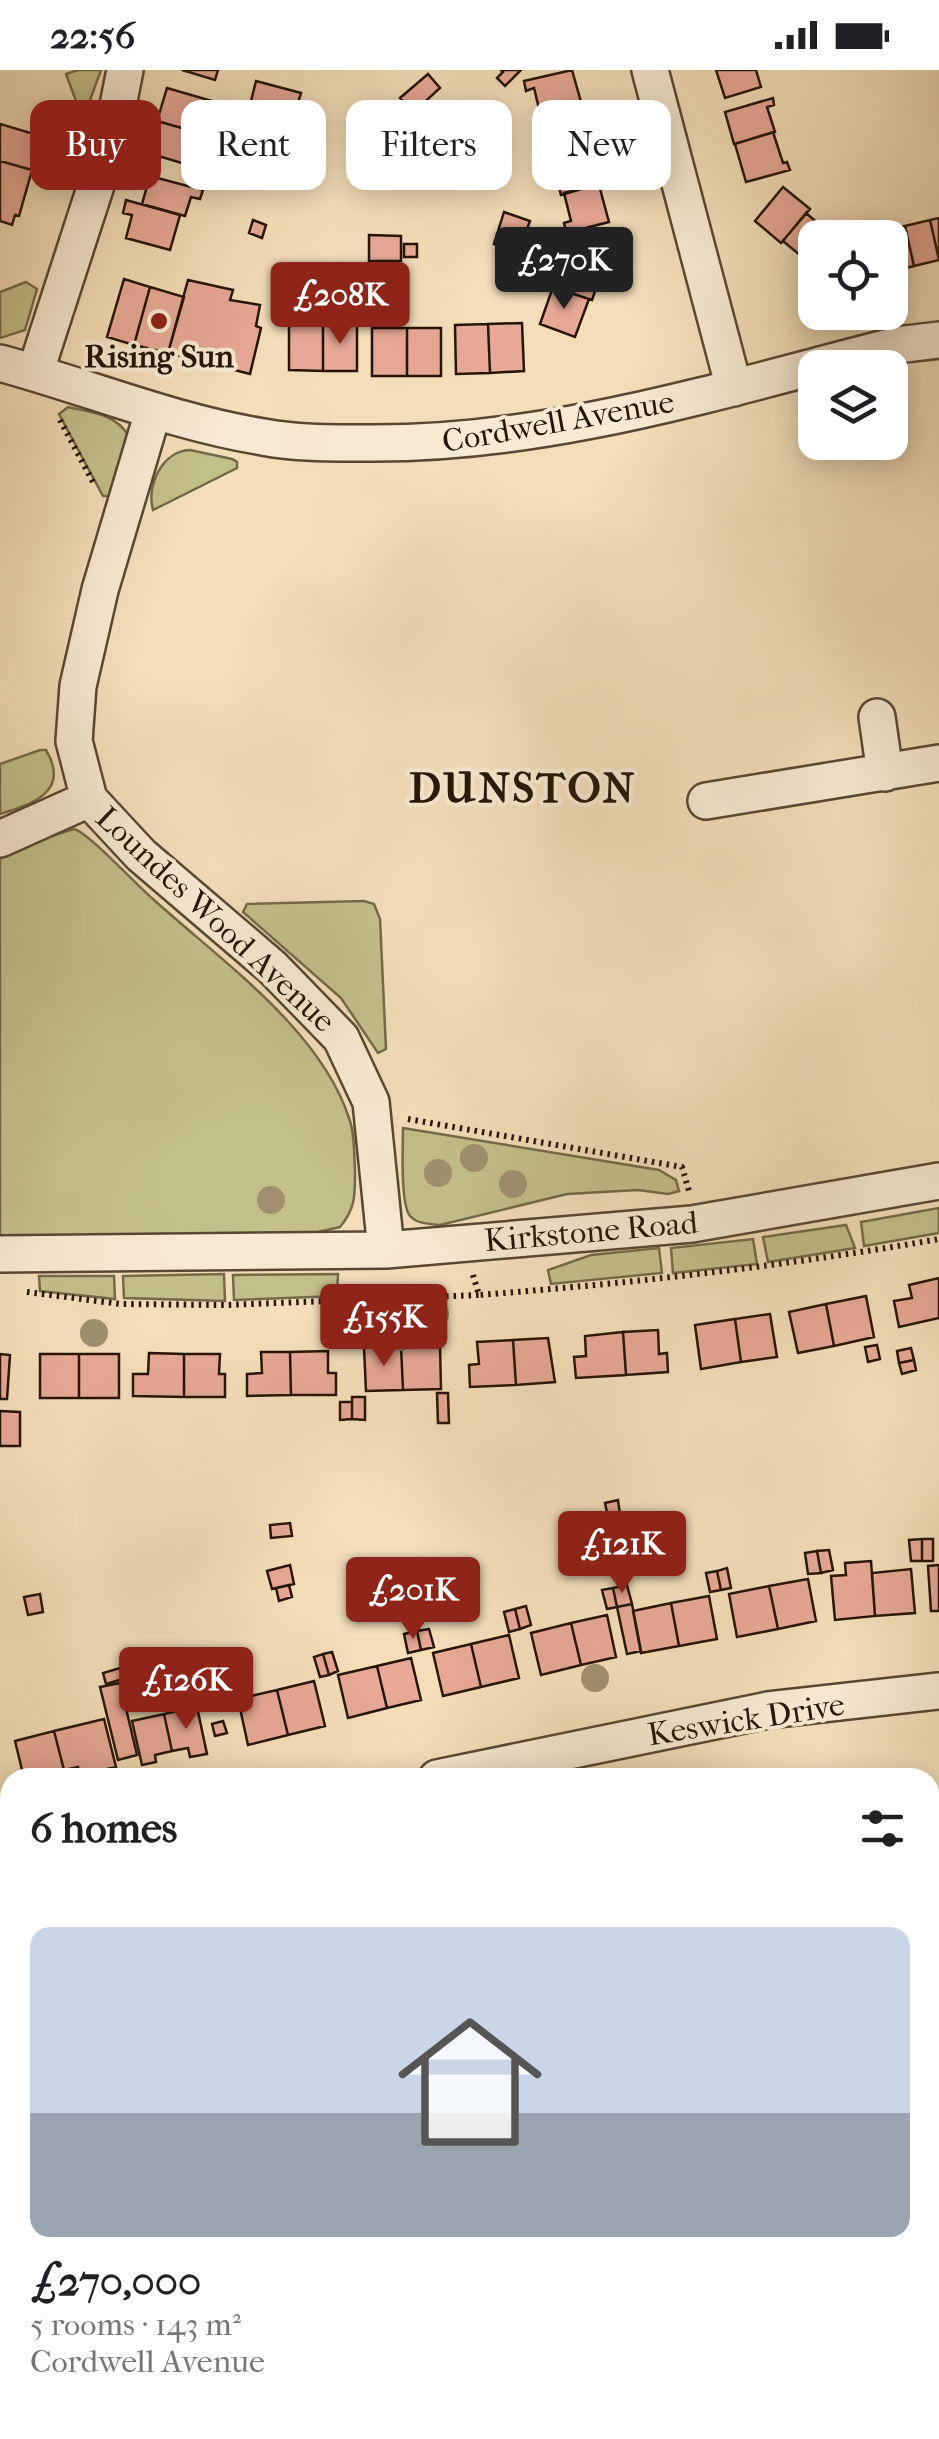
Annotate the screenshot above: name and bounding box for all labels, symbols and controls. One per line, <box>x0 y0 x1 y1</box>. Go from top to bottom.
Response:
text: 22:56 <box>50 13 135 58</box>
chip: Buy <box>30 100 161 190</box>
chip: Rent <box>181 100 326 190</box>
chip: Filters <box>346 100 512 190</box>
chip: New <box>532 100 671 190</box>
map controls <box>798 220 908 460</box>
button: locate <box>798 220 908 330</box>
pin: £270K <box>494 227 634 312</box>
text: £270K <box>517 241 611 278</box>
pin: £208K <box>270 262 410 347</box>
text: £208K <box>293 276 387 313</box>
marker: Rising Sun <box>148 310 170 332</box>
place label: Rising Sun <box>84 338 234 375</box>
button: layers <box>798 350 908 460</box>
street label: Cordwell Avenue <box>439 383 677 460</box>
district label: DUNSTON <box>409 764 637 813</box>
street label: Loundes Wood Avenue <box>89 799 343 1040</box>
street label: Kirkstone Road <box>483 1204 700 1259</box>
pin: £155K <box>314 1284 454 1369</box>
text: £155K <box>342 1298 426 1335</box>
pin: £121K <box>552 1511 692 1596</box>
text: £121K <box>580 1525 664 1562</box>
pin: £201K <box>343 1557 483 1642</box>
text: £201K <box>368 1571 458 1608</box>
pin: £126K <box>116 1647 256 1732</box>
text: £126K <box>141 1661 231 1698</box>
street label: Keswick Drive <box>645 1686 847 1753</box>
icon: filters <box>855 1801 910 1856</box>
text: 6 homes <box>30 1804 177 1853</box>
icon: home <box>380 1992 560 2172</box>
text: £270,000 <box>30 2257 201 2306</box>
text: 5 rooms · 143 m² <box>30 2306 241 2343</box>
text: Cordwell Avenue <box>30 2343 265 2380</box>

